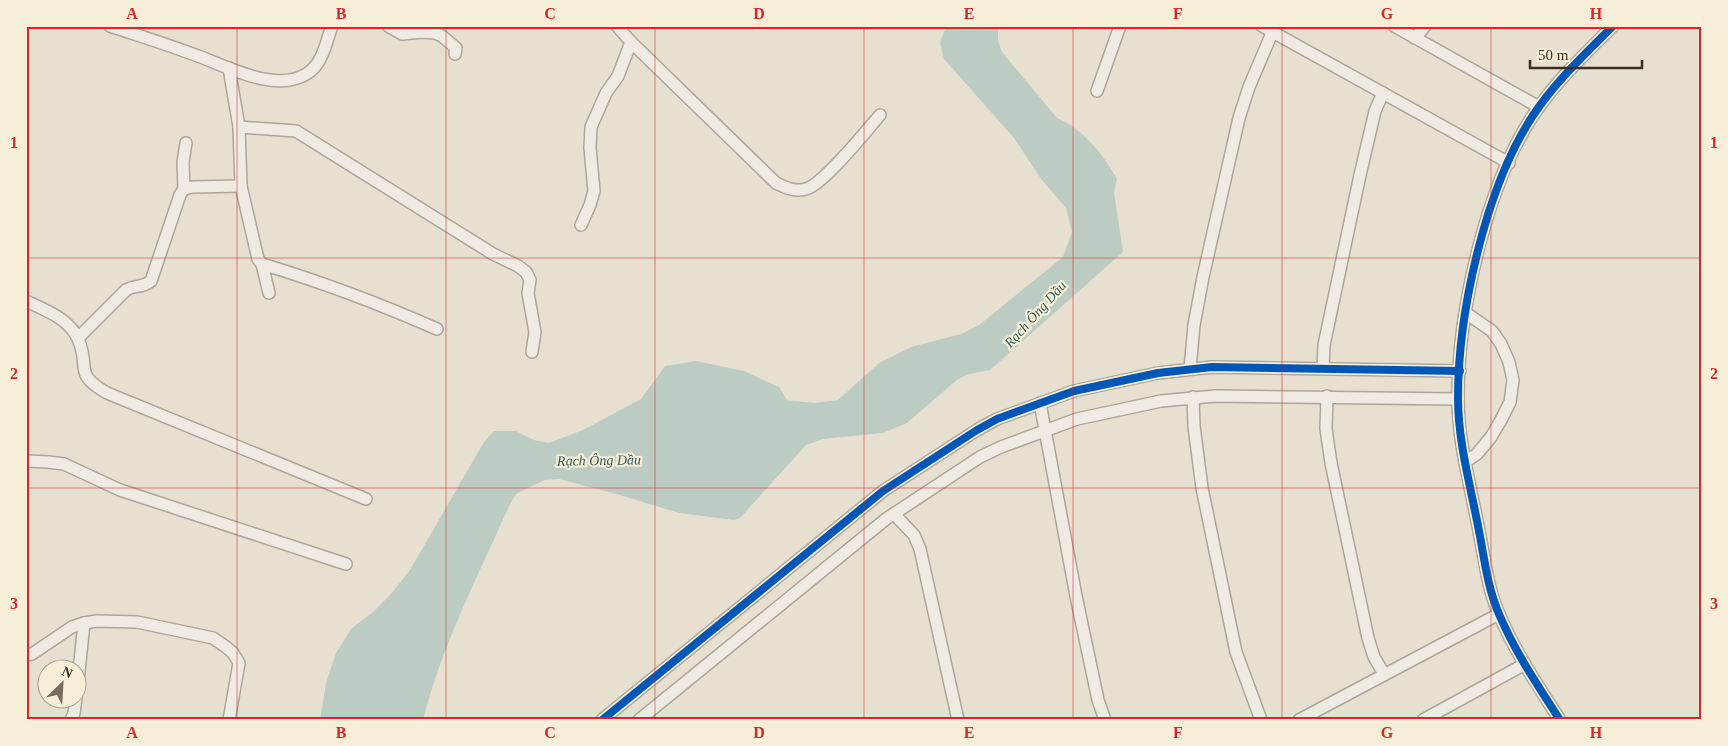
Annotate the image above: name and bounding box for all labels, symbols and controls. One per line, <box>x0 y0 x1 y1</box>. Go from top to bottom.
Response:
text: A <box>126 5 138 22</box>
text: B <box>336 5 347 22</box>
text: C <box>544 5 556 22</box>
text: D <box>753 5 765 22</box>
text: E <box>964 5 974 22</box>
text: F <box>1173 5 1183 22</box>
text: G <box>1381 5 1394 22</box>
text: H <box>1590 5 1603 22</box>
scale bar <box>1530 38 1643 70</box>
text: 50 m <box>1538 47 1569 63</box>
text: 1 <box>10 134 18 151</box>
text: 1 <box>1710 134 1718 151</box>
water label: Rạch Ông Dầu <box>1000 277 1069 351</box>
text: 2 <box>10 365 18 382</box>
text: 2 <box>1710 365 1718 382</box>
water label: Rạch Ông Dầu <box>556 451 641 469</box>
text: 3 <box>10 595 18 612</box>
text: 3 <box>1710 595 1718 612</box>
north arrow <box>38 658 88 708</box>
text: N <box>60 664 75 682</box>
text: A <box>126 724 138 741</box>
text: B <box>336 724 347 741</box>
text: C <box>544 724 556 741</box>
text: D <box>753 724 765 741</box>
text: E <box>964 724 974 741</box>
text: F <box>1173 724 1183 741</box>
text: G <box>1381 724 1394 741</box>
text: H <box>1590 724 1603 741</box>

